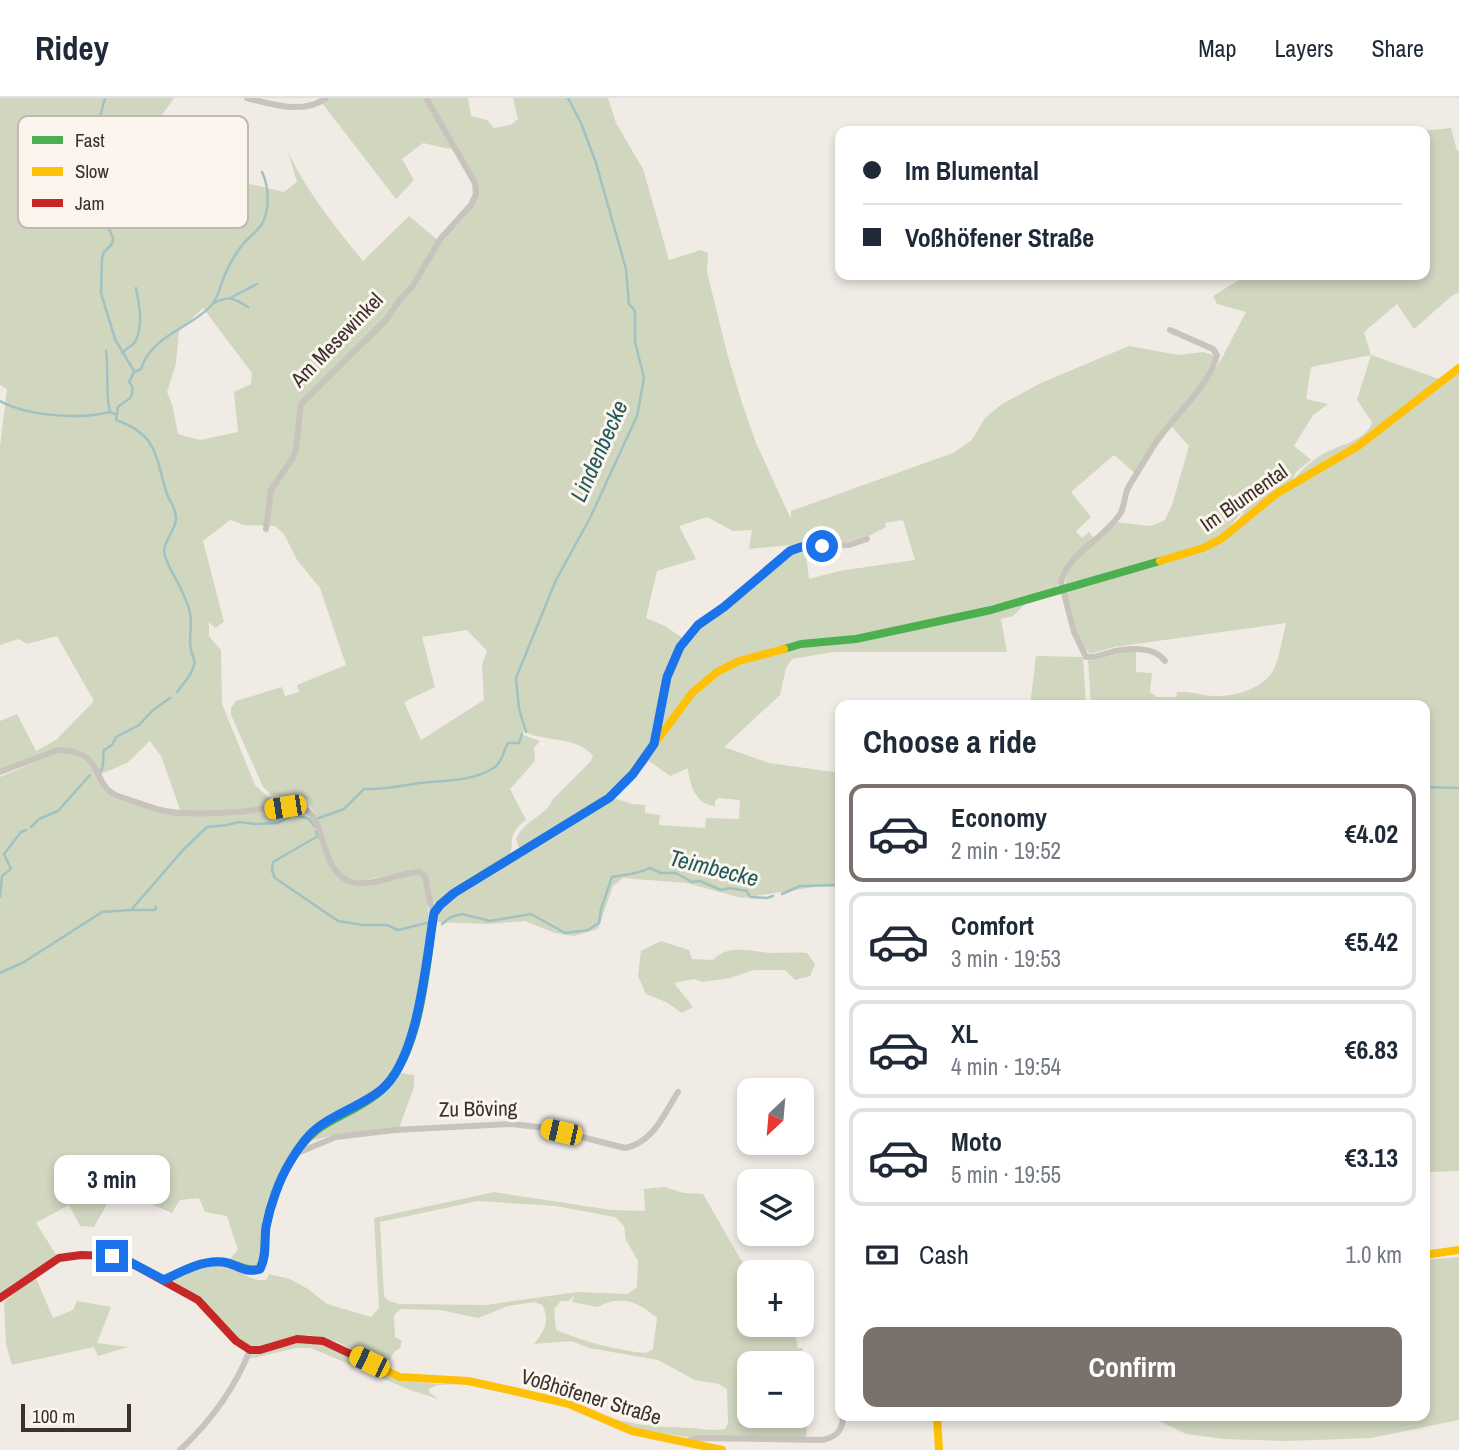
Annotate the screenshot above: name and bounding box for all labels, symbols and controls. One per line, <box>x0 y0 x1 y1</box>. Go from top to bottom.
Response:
text: Ridey <box>35 26 109 70</box>
text: Map <box>1198 32 1236 64</box>
text: Layers <box>1274 32 1333 64</box>
text: Share <box>1371 32 1424 64</box>
legend <box>18 116 248 228</box>
text: Fast <box>75 127 105 153</box>
text: Im Blumental <box>905 153 1039 188</box>
text: Slow <box>75 158 110 184</box>
text: Jam <box>75 190 104 216</box>
text: Voßhöfener Straße <box>905 220 1094 255</box>
street label: Am Mesewinkel <box>283 286 389 394</box>
water label: Lindenbecke <box>562 395 635 506</box>
street label: Im Blumental <box>1194 457 1293 538</box>
route start <box>806 530 838 562</box>
text: Choose a ride <box>863 720 1037 763</box>
car <box>263 793 308 821</box>
text: Economy <box>951 800 1047 835</box>
icon: car <box>867 802 930 865</box>
text: €4.02 <box>1345 816 1398 851</box>
text: 2 min · 19:52 <box>951 835 1061 866</box>
water label: Teimbecke <box>666 841 762 894</box>
text: Comfort <box>951 908 1034 943</box>
icon: car <box>867 910 930 973</box>
text: €5.42 <box>1345 924 1398 959</box>
text: 3 min · 19:53 <box>951 943 1061 974</box>
text: XL <box>951 1016 978 1051</box>
icon: car <box>867 1018 930 1081</box>
text: €6.83 <box>1345 1032 1398 1067</box>
text: 4 min · 19:54 <box>951 1051 1061 1082</box>
north arrow <box>737 1078 814 1155</box>
map controls <box>737 1078 814 1428</box>
street label: Zu Böving <box>438 1093 518 1124</box>
car <box>539 1117 584 1147</box>
text: Moto <box>951 1124 1002 1159</box>
icon: car <box>867 1126 930 1189</box>
text: €3.13 <box>1345 1140 1398 1175</box>
callout: 3 min <box>54 1154 170 1204</box>
text: 5 min · 19:55 <box>951 1159 1061 1190</box>
text: 3 min <box>87 1164 137 1195</box>
button: layers <box>737 1169 814 1246</box>
icon: cash <box>863 1236 901 1274</box>
text: Cash <box>919 1237 969 1272</box>
text: 1.0 km <box>1345 1239 1402 1270</box>
route end <box>96 1240 128 1272</box>
button: + <box>737 1260 814 1337</box>
button: Confirm <box>863 1327 1402 1407</box>
car <box>346 1343 393 1381</box>
button: − <box>737 1351 814 1428</box>
street label: Voßhöfener Straße <box>517 1361 665 1432</box>
scale bar <box>21 1401 131 1433</box>
text: 100 m <box>32 1403 75 1429</box>

